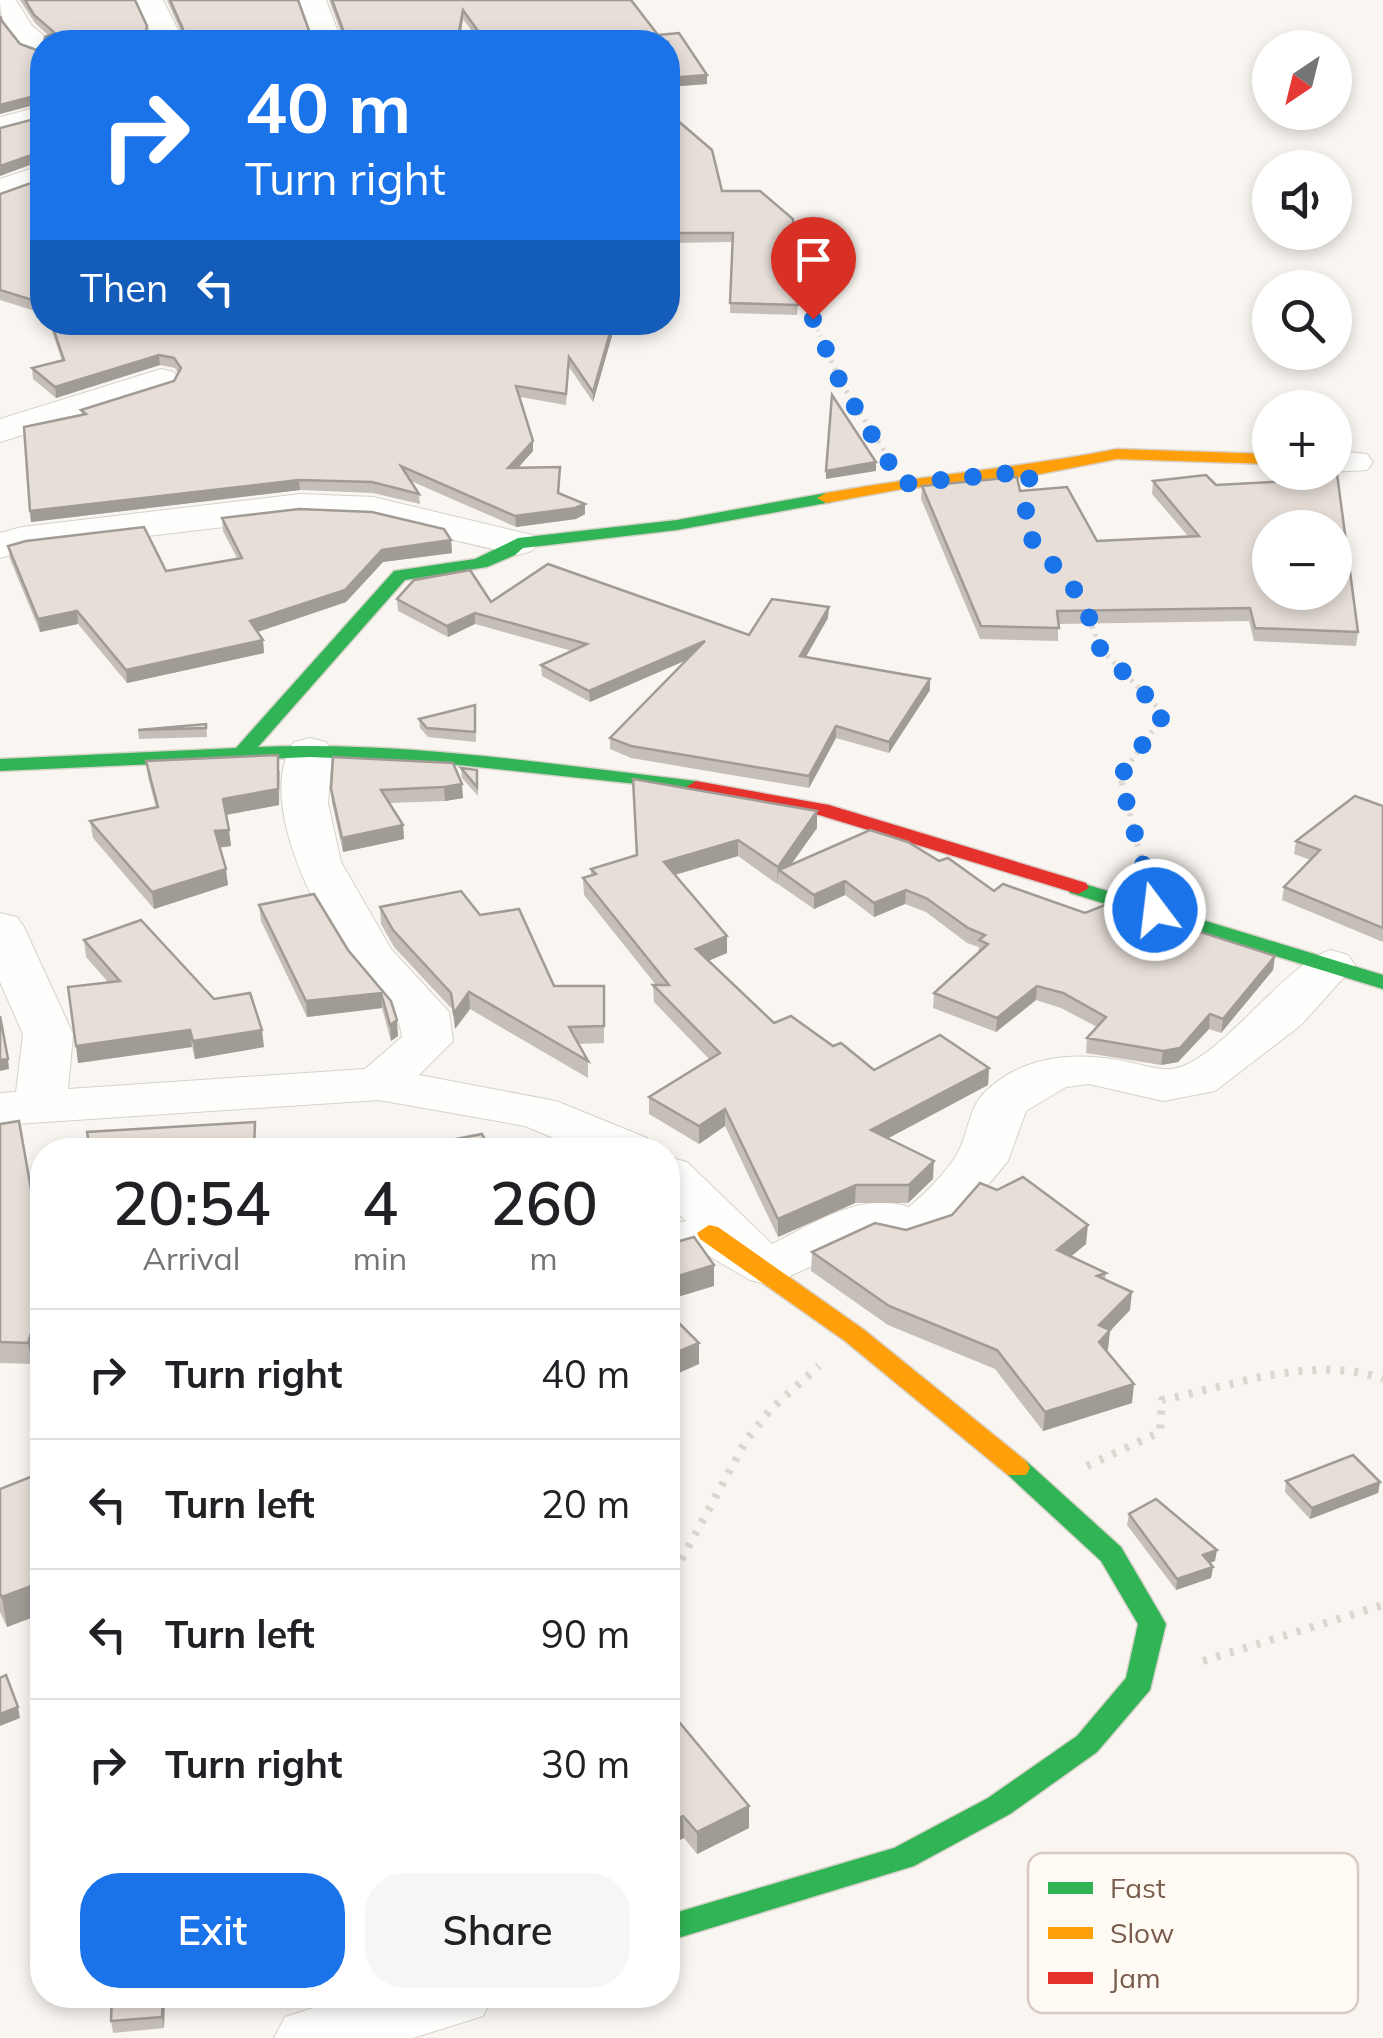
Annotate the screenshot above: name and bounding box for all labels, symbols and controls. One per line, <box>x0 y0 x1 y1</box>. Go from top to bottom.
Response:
north arrow <box>1252 30 1352 130</box>
map controls <box>1252 30 1352 610</box>
text: 40 m <box>245 63 411 151</box>
icon: right <box>80 70 210 200</box>
text: Turn right <box>245 150 446 206</box>
button: sound <box>1252 150 1352 250</box>
pin <box>771 217 856 320</box>
icon: arrive <box>786 232 841 287</box>
icon: left <box>188 260 243 315</box>
text: Then <box>80 264 168 312</box>
button: search <box>1252 270 1352 370</box>
button: + <box>1252 390 1352 490</box>
button: − <box>1252 510 1352 610</box>
position arrow <box>1103 858 1207 962</box>
text: 20:54 <box>112 1165 271 1240</box>
text: 4 <box>362 1165 398 1240</box>
text: 260 <box>490 1165 598 1240</box>
text: Arrival <box>143 1238 240 1278</box>
text: min <box>353 1238 407 1278</box>
text: m <box>530 1238 558 1278</box>
icon: right <box>80 1347 135 1402</box>
text: Turn right <box>165 1350 342 1398</box>
text: 40 m <box>541 1350 630 1398</box>
icon: left <box>80 1477 135 1532</box>
text: Turn left <box>165 1480 315 1528</box>
text: 20 m <box>541 1480 630 1528</box>
icon: left <box>80 1607 135 1662</box>
text: Turn left <box>165 1610 315 1658</box>
text: 90 m <box>541 1610 630 1658</box>
icon: right <box>80 1737 135 1792</box>
text: Turn right <box>165 1740 342 1788</box>
text: 30 m <box>541 1740 630 1788</box>
legend <box>1028 1853 1358 2013</box>
text: Fast <box>1110 1870 1166 1905</box>
button: Exit <box>80 1873 345 1988</box>
button: Share <box>365 1873 630 1988</box>
text: Slow <box>1110 1915 1174 1950</box>
text: Jam <box>1110 1960 1161 1995</box>

